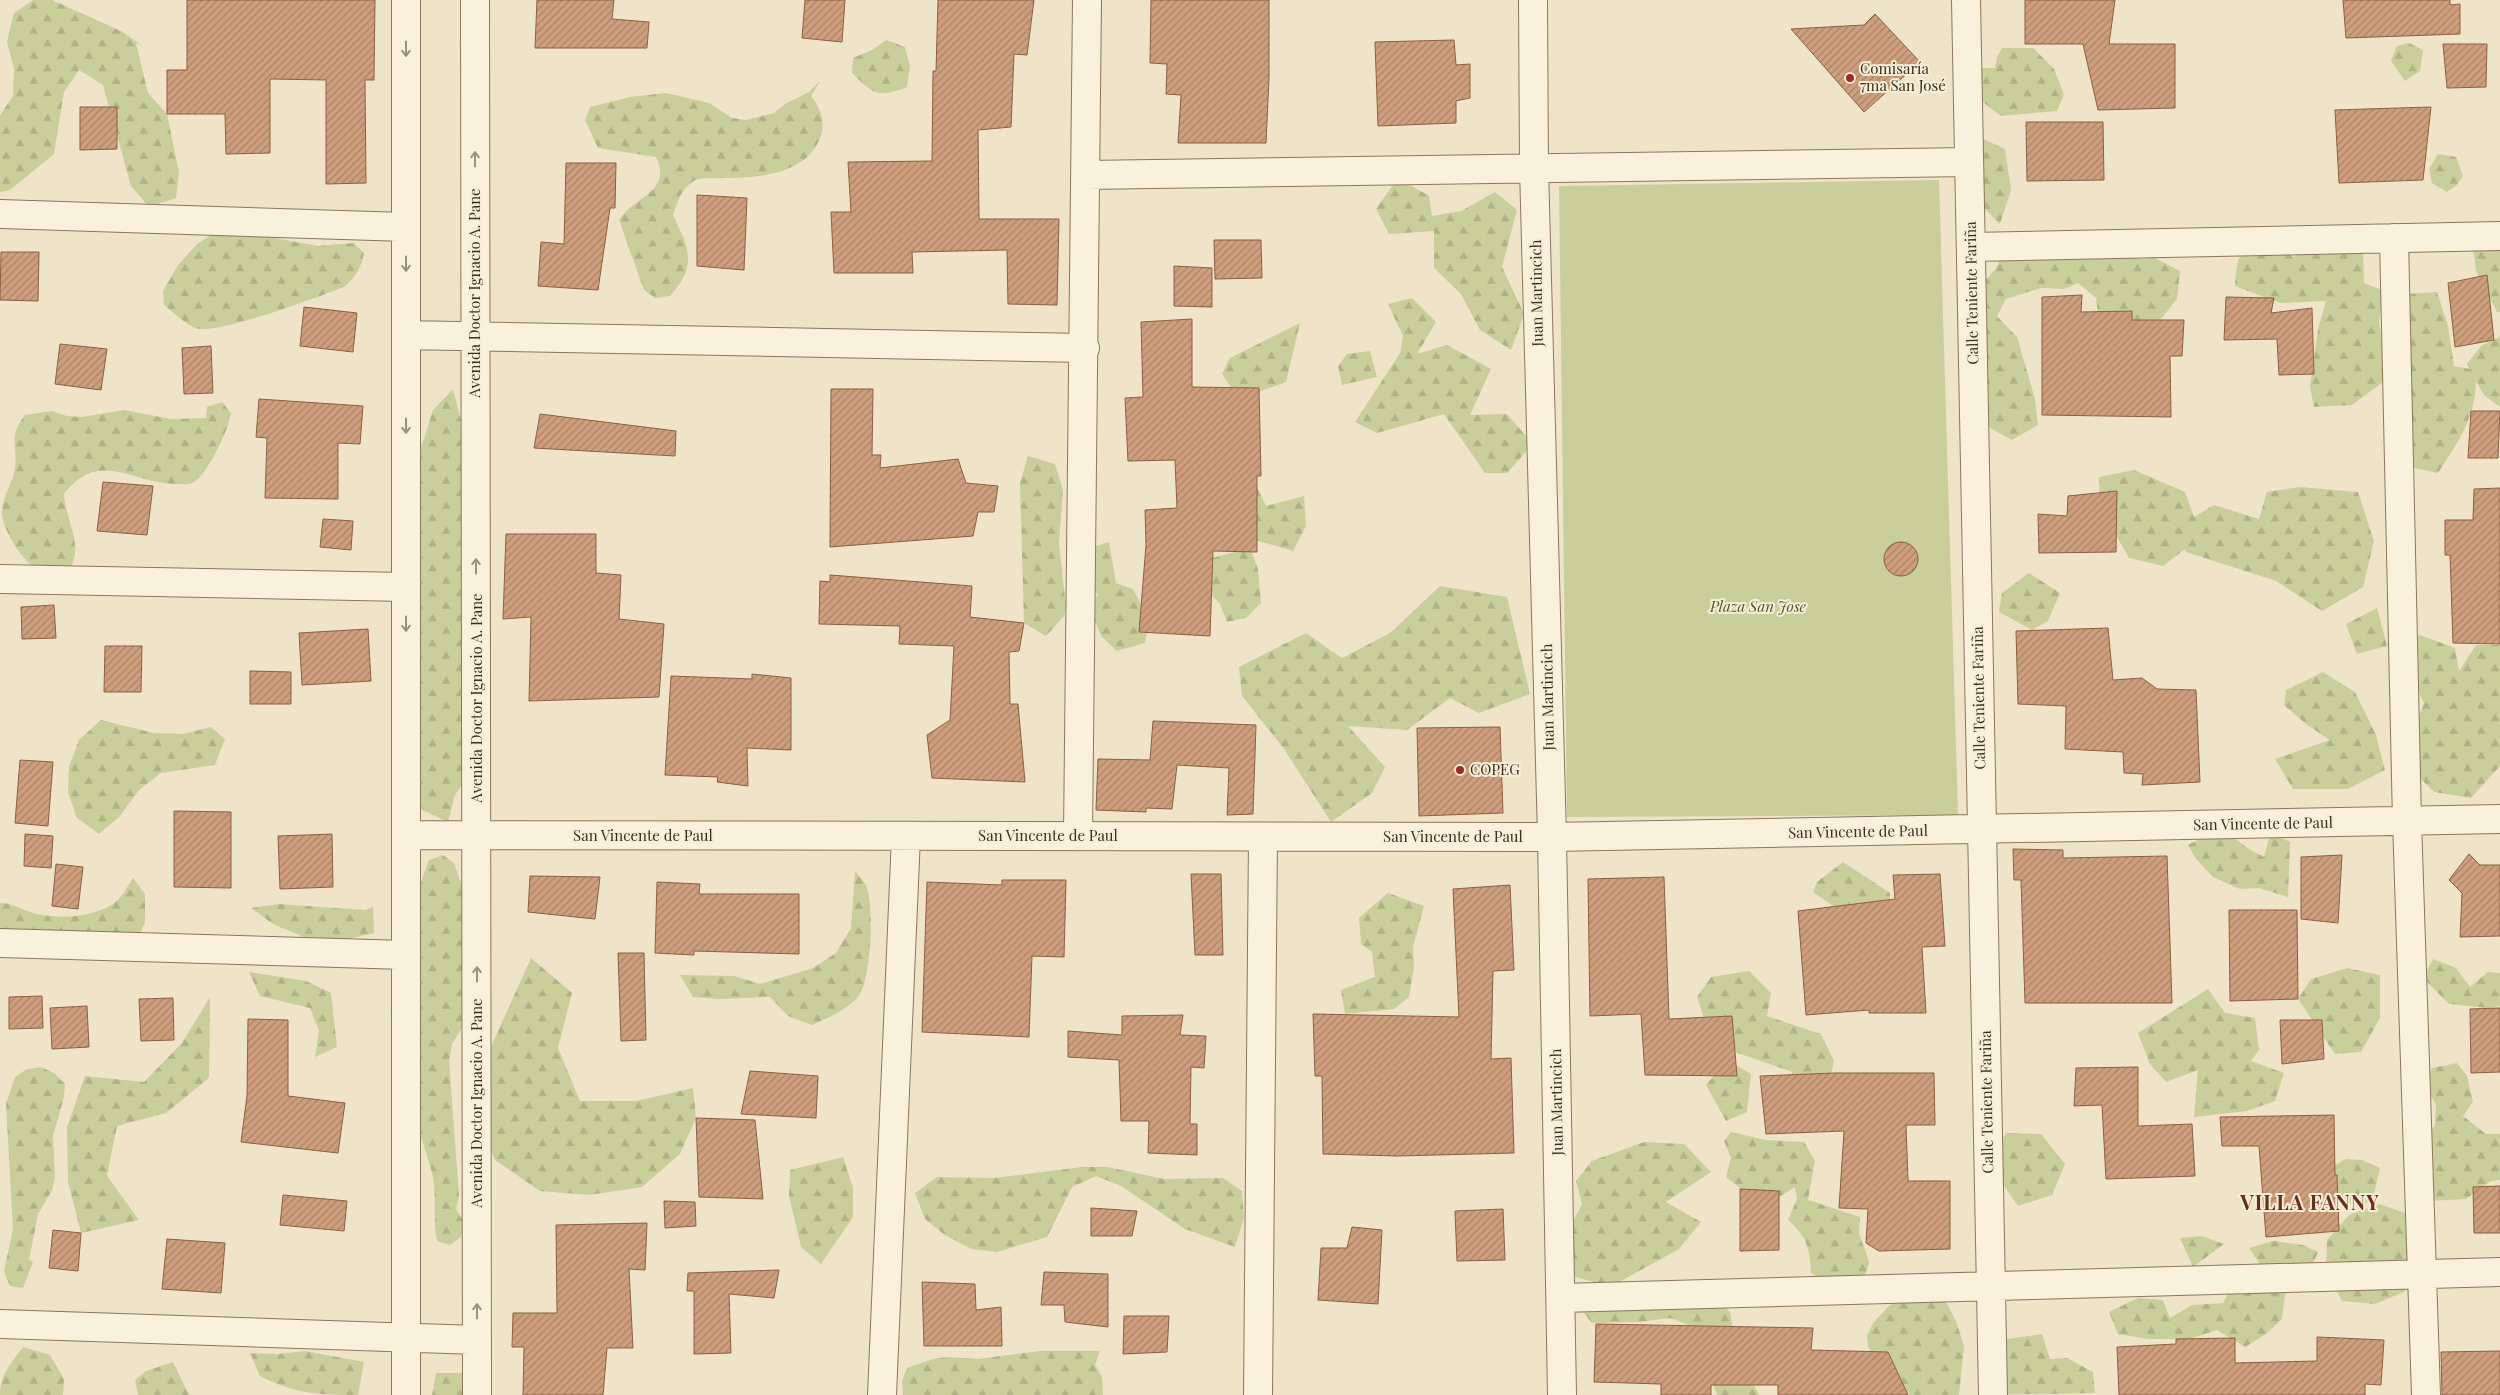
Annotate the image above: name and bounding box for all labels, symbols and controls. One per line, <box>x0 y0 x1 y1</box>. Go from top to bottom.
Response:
one-way arrow <box>401 40 411 56</box>
place label: Comisaría 7ma San José <box>1860 58 1946 95</box>
marker: Comisaría 7ma San José <box>1844 72 1856 84</box>
one-way arrow <box>470 151 480 168</box>
street label: Avenida Doctor Ignacio A. Pane <box>464 188 484 399</box>
street label: Calle Teniente Fariña <box>1960 221 1982 365</box>
street label: Juan Martincich <box>1525 239 1547 348</box>
one-way arrow <box>401 255 411 271</box>
one-way arrow <box>401 418 411 434</box>
one-way arrow <box>471 559 481 575</box>
street label: Avenida Doctor Ignacio A. Pane <box>466 593 486 804</box>
park label: Plaza San Jose <box>1709 596 1807 616</box>
one-way arrow <box>401 615 411 631</box>
street label: Calle Teniente Fariña <box>1967 626 1989 770</box>
street label: Juan Martincich <box>1536 643 1558 752</box>
place label: COPEG <box>1470 759 1520 779</box>
marker: COPEG <box>1454 764 1466 776</box>
street label: San Vincente de Paul <box>2193 812 2333 834</box>
street label: San Vincente de Paul <box>1788 820 1928 842</box>
street label: San Vincente de Paul <box>573 825 713 845</box>
street label: San Vincente de Paul <box>978 825 1118 845</box>
street label: San Vincente de Paul <box>1383 826 1523 846</box>
one-way arrow <box>472 966 482 982</box>
street label: Avenida Doctor Ignacio A. Pane <box>466 998 486 1209</box>
street label: Calle Teniente Fariña <box>1975 1030 1997 1174</box>
street label: Juan Martincich <box>1545 1048 1567 1157</box>
district label: VILLA FANNY <box>2239 1188 2380 1215</box>
one-way arrow <box>472 1304 482 1320</box>

